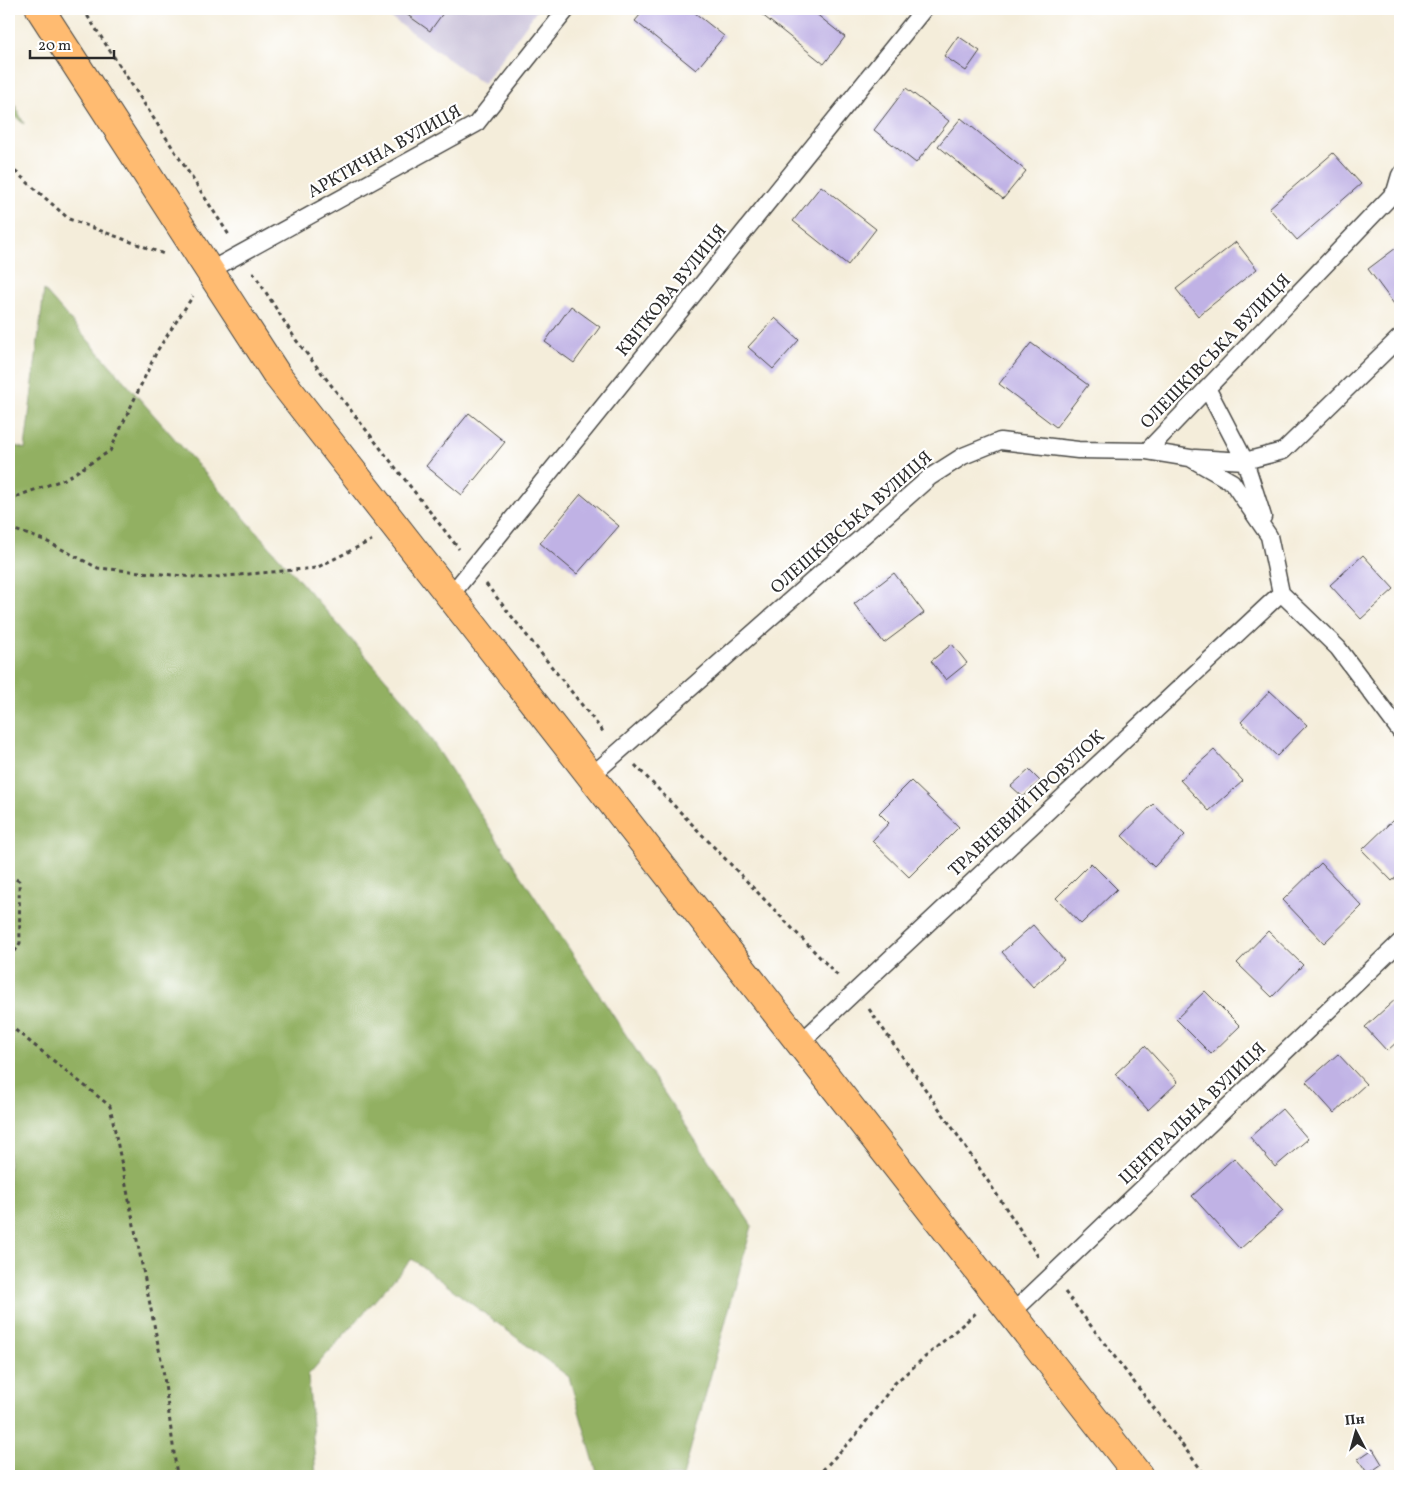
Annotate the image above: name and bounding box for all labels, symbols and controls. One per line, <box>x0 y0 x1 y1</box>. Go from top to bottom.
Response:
scale bar <box>30 28 114 60</box>
text: 20 m <box>38 36 71 57</box>
street label: АРКТИЧНА ВУЛИЦЯ <box>303 100 466 205</box>
street label: КВІТКОВА ВУЛИЦЯ <box>611 220 733 362</box>
street label: ОЛЕШКІВСЬКА ВУЛИЦЯ <box>1135 269 1297 435</box>
street label: ОЛЕШКІВСЬКА ВУЛИЦЯ <box>766 446 938 600</box>
street label: ТРАВНЕВИЙ ПРОВУЛОК <box>943 725 1111 883</box>
street label: ЦЕНТРАЛЬНА ВУЛИЦЯ <box>1114 1037 1272 1191</box>
north arrow <box>1332 1408 1382 1458</box>
text: Пн <box>1344 1410 1366 1431</box>

